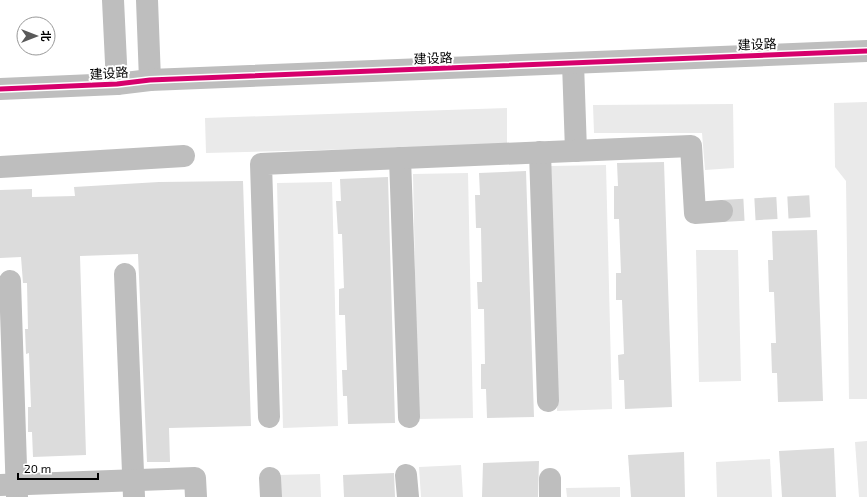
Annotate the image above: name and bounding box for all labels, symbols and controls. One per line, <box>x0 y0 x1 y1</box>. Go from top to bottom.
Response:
north arrow <box>16 16 56 56</box>
text: 北 <box>40 31 53 42</box>
street label: 建设路 <box>737 35 777 53</box>
street label: 建设路 <box>413 49 453 67</box>
street label: 建设路 <box>89 64 129 82</box>
scale bar <box>18 455 98 481</box>
text: 20 m <box>24 461 51 475</box>

